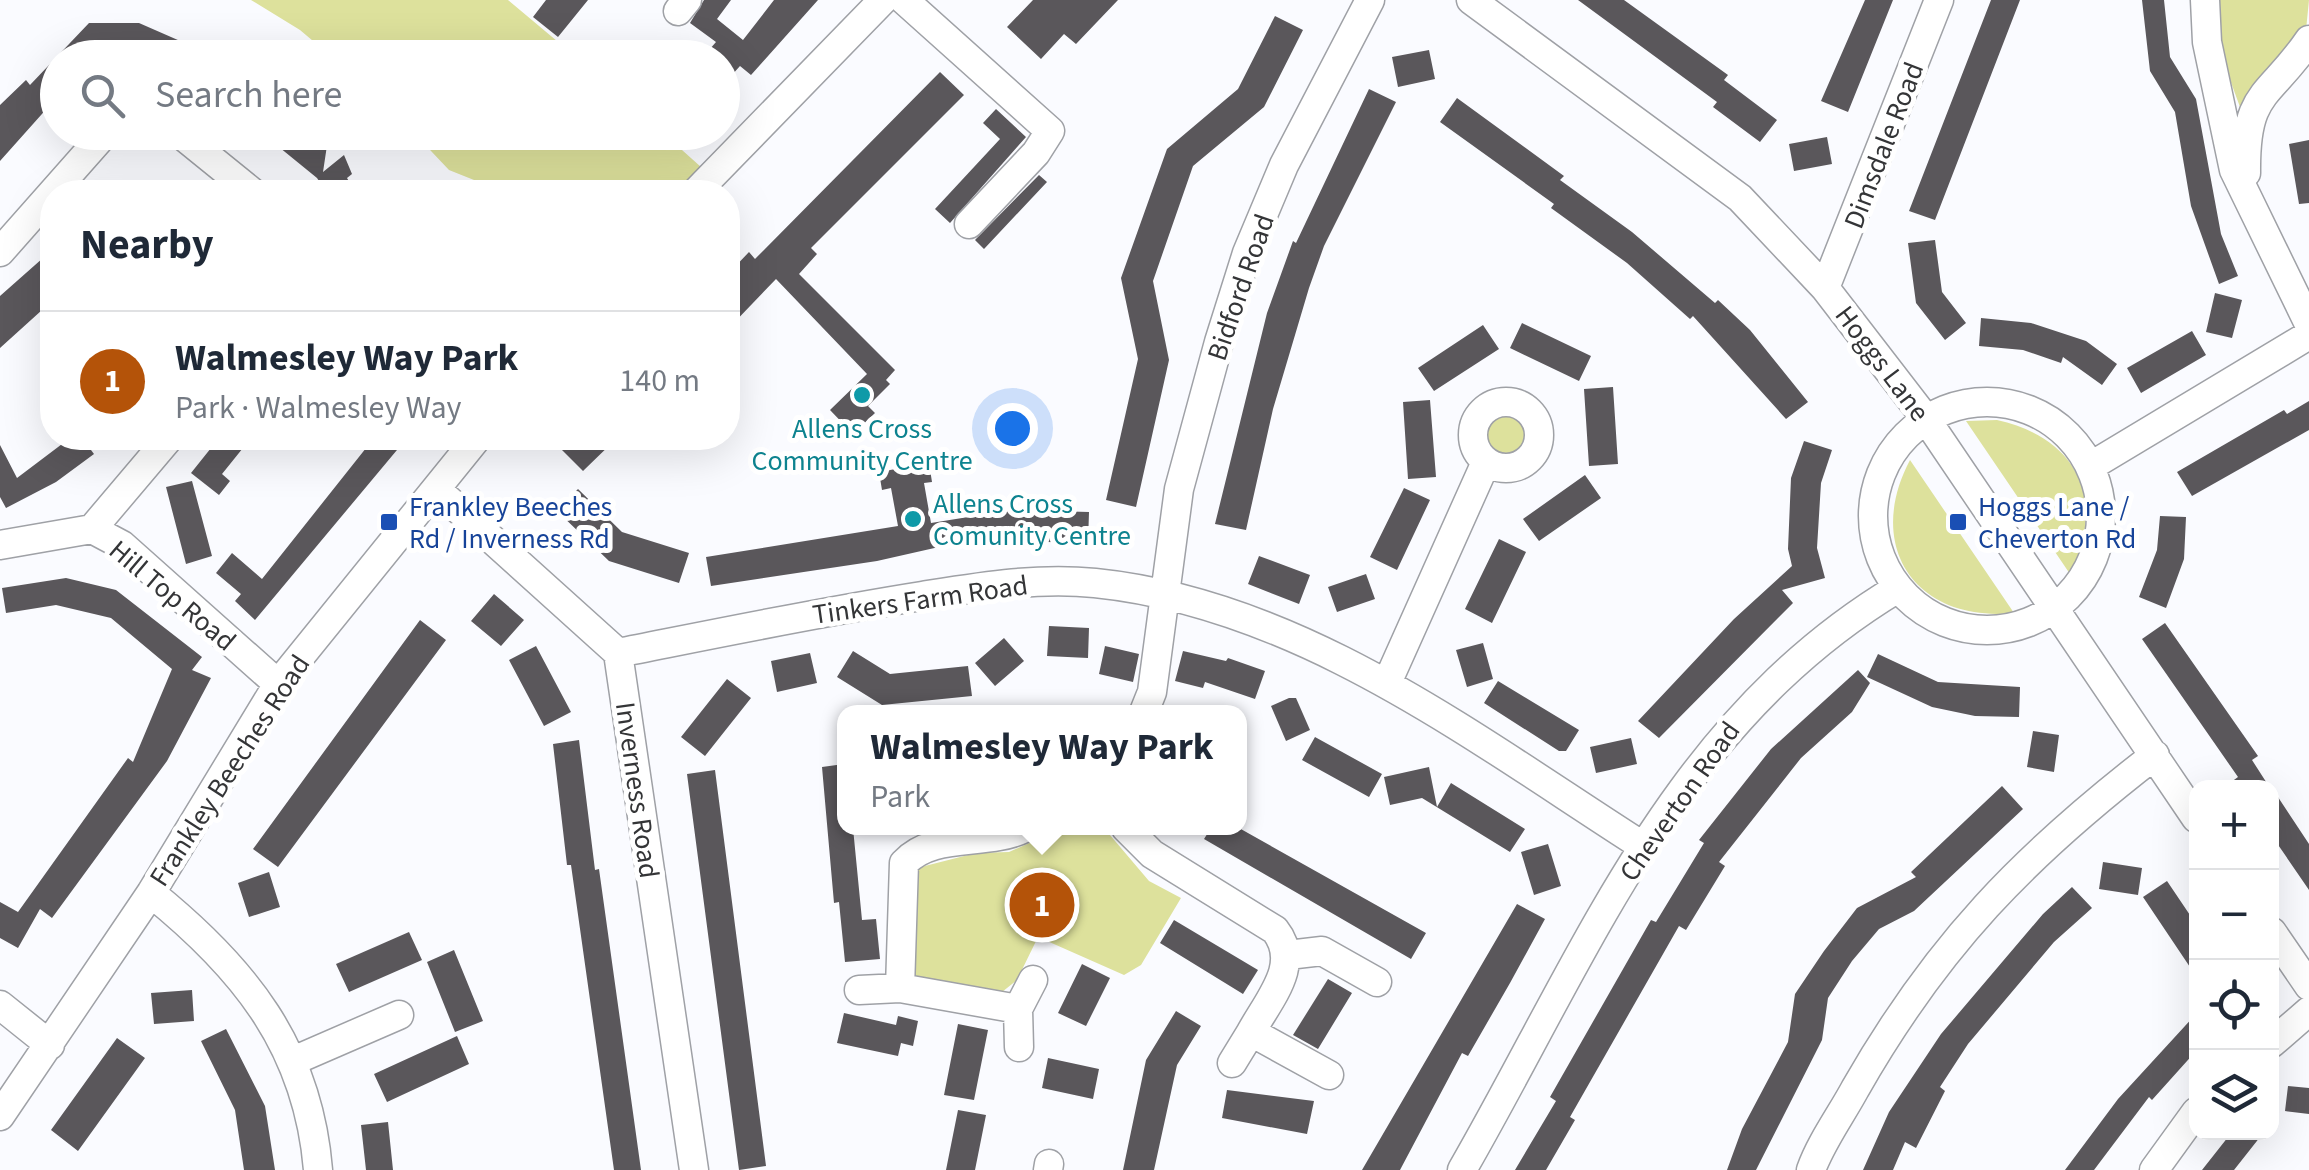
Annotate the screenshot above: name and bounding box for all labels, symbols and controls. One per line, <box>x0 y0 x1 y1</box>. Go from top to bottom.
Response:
search box <box>40 40 740 150</box>
street label: Dimsdale Road <box>1834 56 1934 234</box>
icon: search <box>75 68 130 123</box>
text: Search here <box>155 68 342 122</box>
street label: Bidford Road <box>1197 209 1285 366</box>
text: Nearby <box>80 215 214 275</box>
street label: Hoggs Lane <box>1825 297 1939 430</box>
text: Walmesley Way Park <box>175 331 518 385</box>
text: 1 <box>104 358 121 404</box>
text: 140 m <box>619 358 700 404</box>
marker: Allens Cross Community Centre <box>851 384 873 406</box>
text: Park · Walmesley Way <box>175 385 462 431</box>
your location <box>987 403 1038 454</box>
place label: Allens Cross Community Centre <box>751 409 973 481</box>
place label: Allens Cross Comunity Centre <box>933 484 1131 556</box>
place label: Frankley Beeches Rd / Inverness Rd <box>409 487 612 559</box>
place label: Hoggs Lane / Cheverton Rd <box>1978 487 2136 559</box>
marker: Allens Cross Comunity Centre <box>902 508 924 530</box>
marker: Frankley Beeches Rd / Inverness Rd <box>378 511 400 533</box>
marker: Hoggs Lane / Cheverton Rd <box>1947 511 1969 533</box>
street label: Hill Top Road <box>100 531 244 661</box>
street label: Tinkers Farm Road <box>810 565 1030 635</box>
street label: Frankley Beeches Road <box>140 647 320 894</box>
street label: Inverness Road <box>605 699 669 881</box>
popup <box>837 705 1247 835</box>
street label: Cheverton Road <box>1610 713 1750 890</box>
text: Walmesley Way Park <box>870 720 1214 774</box>
text: Park <box>870 774 930 820</box>
map controls <box>2189 780 2279 1140</box>
button: + <box>2189 780 2279 870</box>
pin: 1 <box>1010 868 1074 942</box>
button: − <box>2189 870 2279 960</box>
button: locate <box>2189 960 2279 1050</box>
button: layers <box>2189 1050 2279 1140</box>

